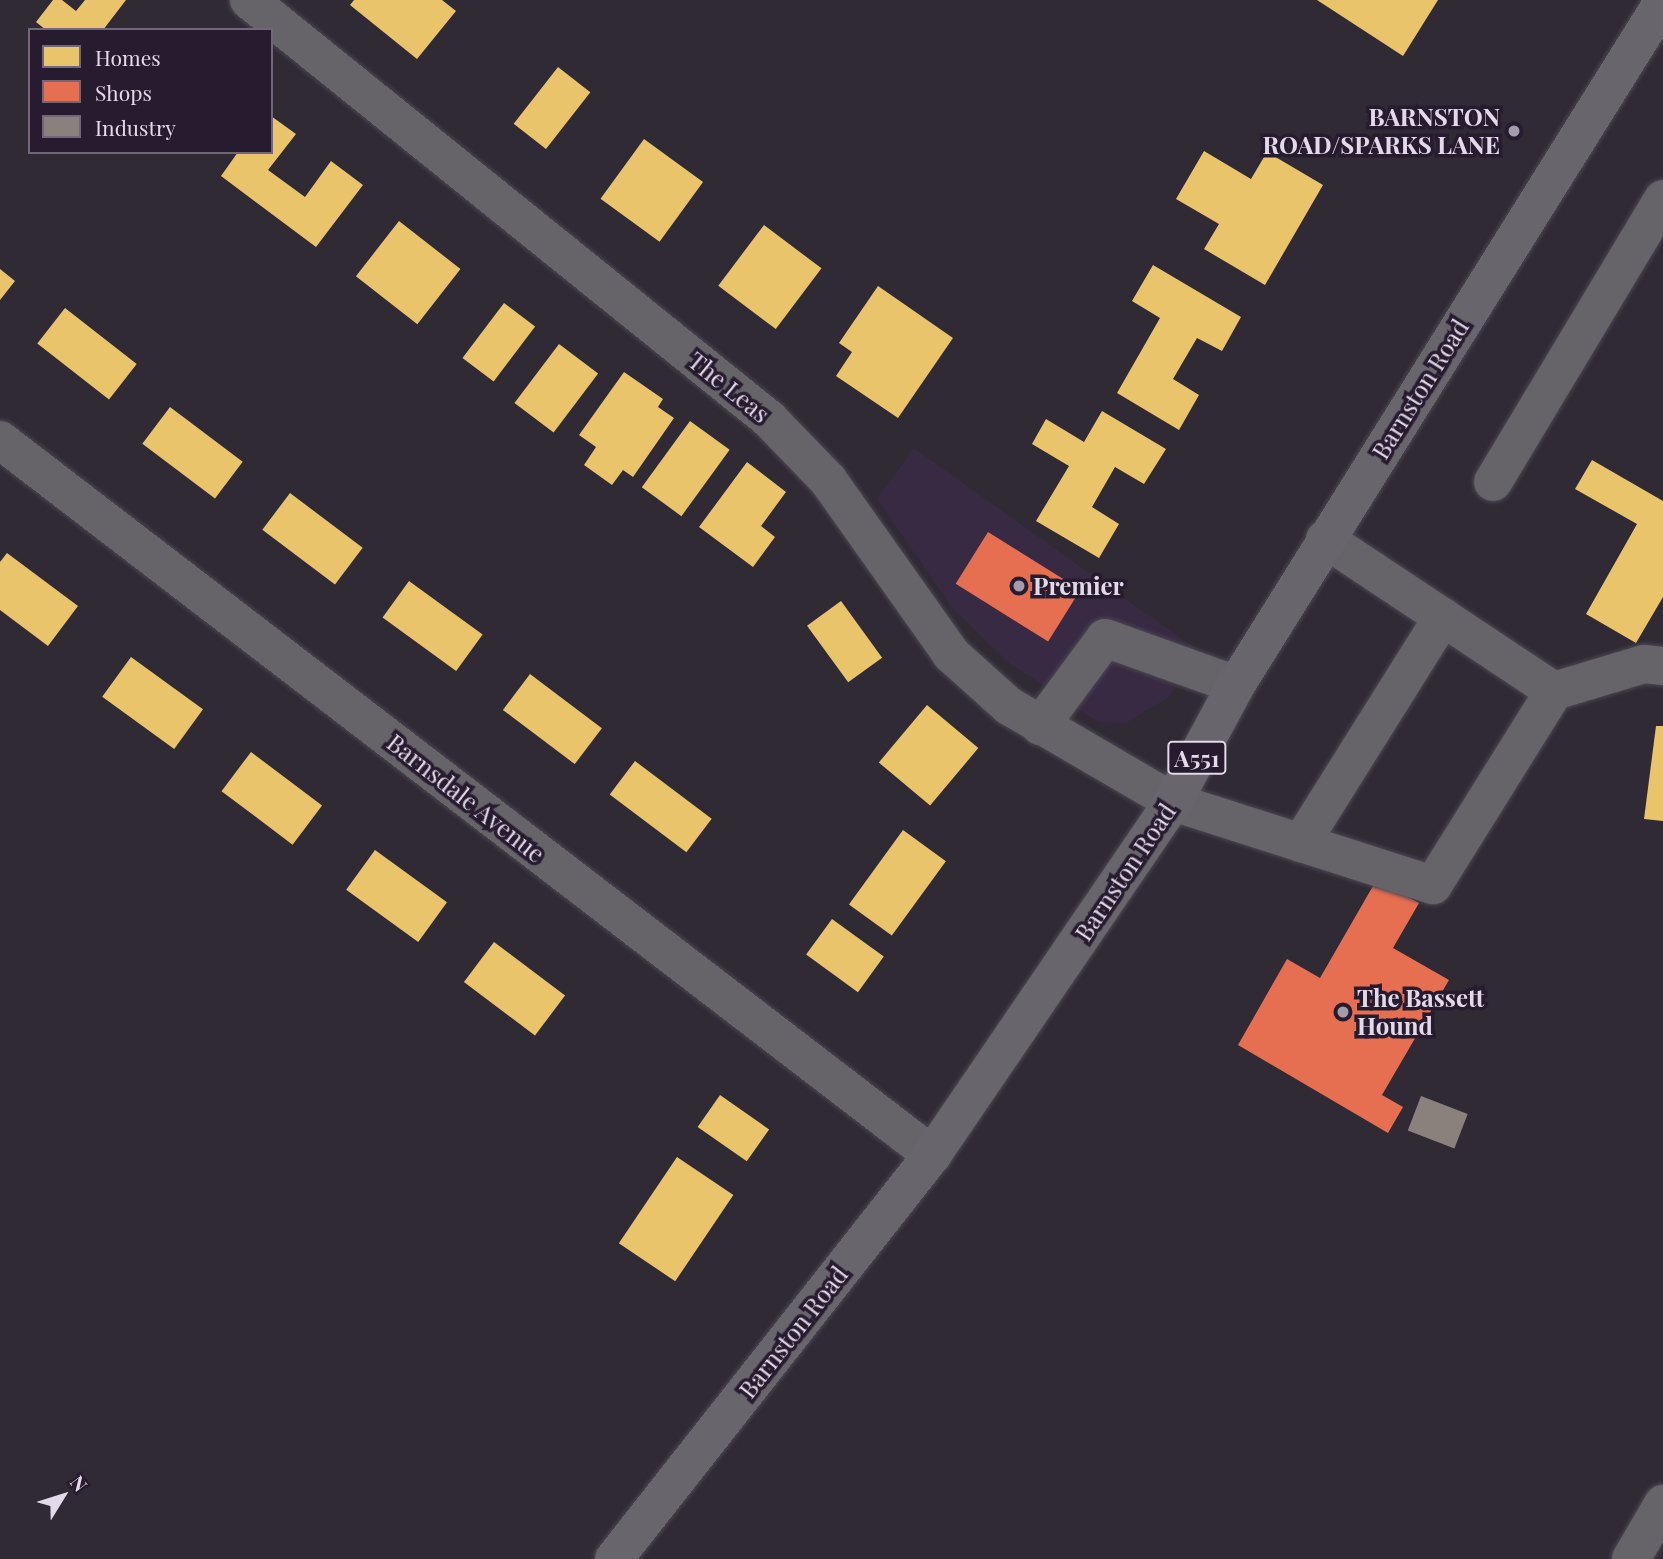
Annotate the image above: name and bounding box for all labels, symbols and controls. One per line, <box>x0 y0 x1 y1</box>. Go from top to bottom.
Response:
legend <box>28 28 273 154</box>
text: Homes <box>95 43 161 71</box>
text: Shops <box>95 78 152 106</box>
place label: BARNSTON ROAD/SPARKS LANE <box>1262 103 1500 159</box>
text: Industry <box>95 113 176 141</box>
marker: BARNSTON ROAD/SPARKS LANE <box>1506 123 1522 139</box>
street label: Barnston Road <box>1366 314 1474 464</box>
street label: The Leas <box>683 346 775 428</box>
place label: Premier <box>1033 572 1124 600</box>
marker: Premier <box>1011 578 1027 594</box>
street label: Barnsdale Avenue <box>381 727 551 869</box>
road number: A551 <box>1167 738 1227 778</box>
street label: Barnston Road <box>1069 798 1181 946</box>
place label: The Bassett Hound <box>1357 984 1484 1040</box>
marker: The Bassett Hound <box>1335 1004 1351 1020</box>
street label: Barnston Road <box>733 1260 853 1404</box>
north arrow <box>28 1461 98 1531</box>
text: N <box>65 1470 94 1496</box>

